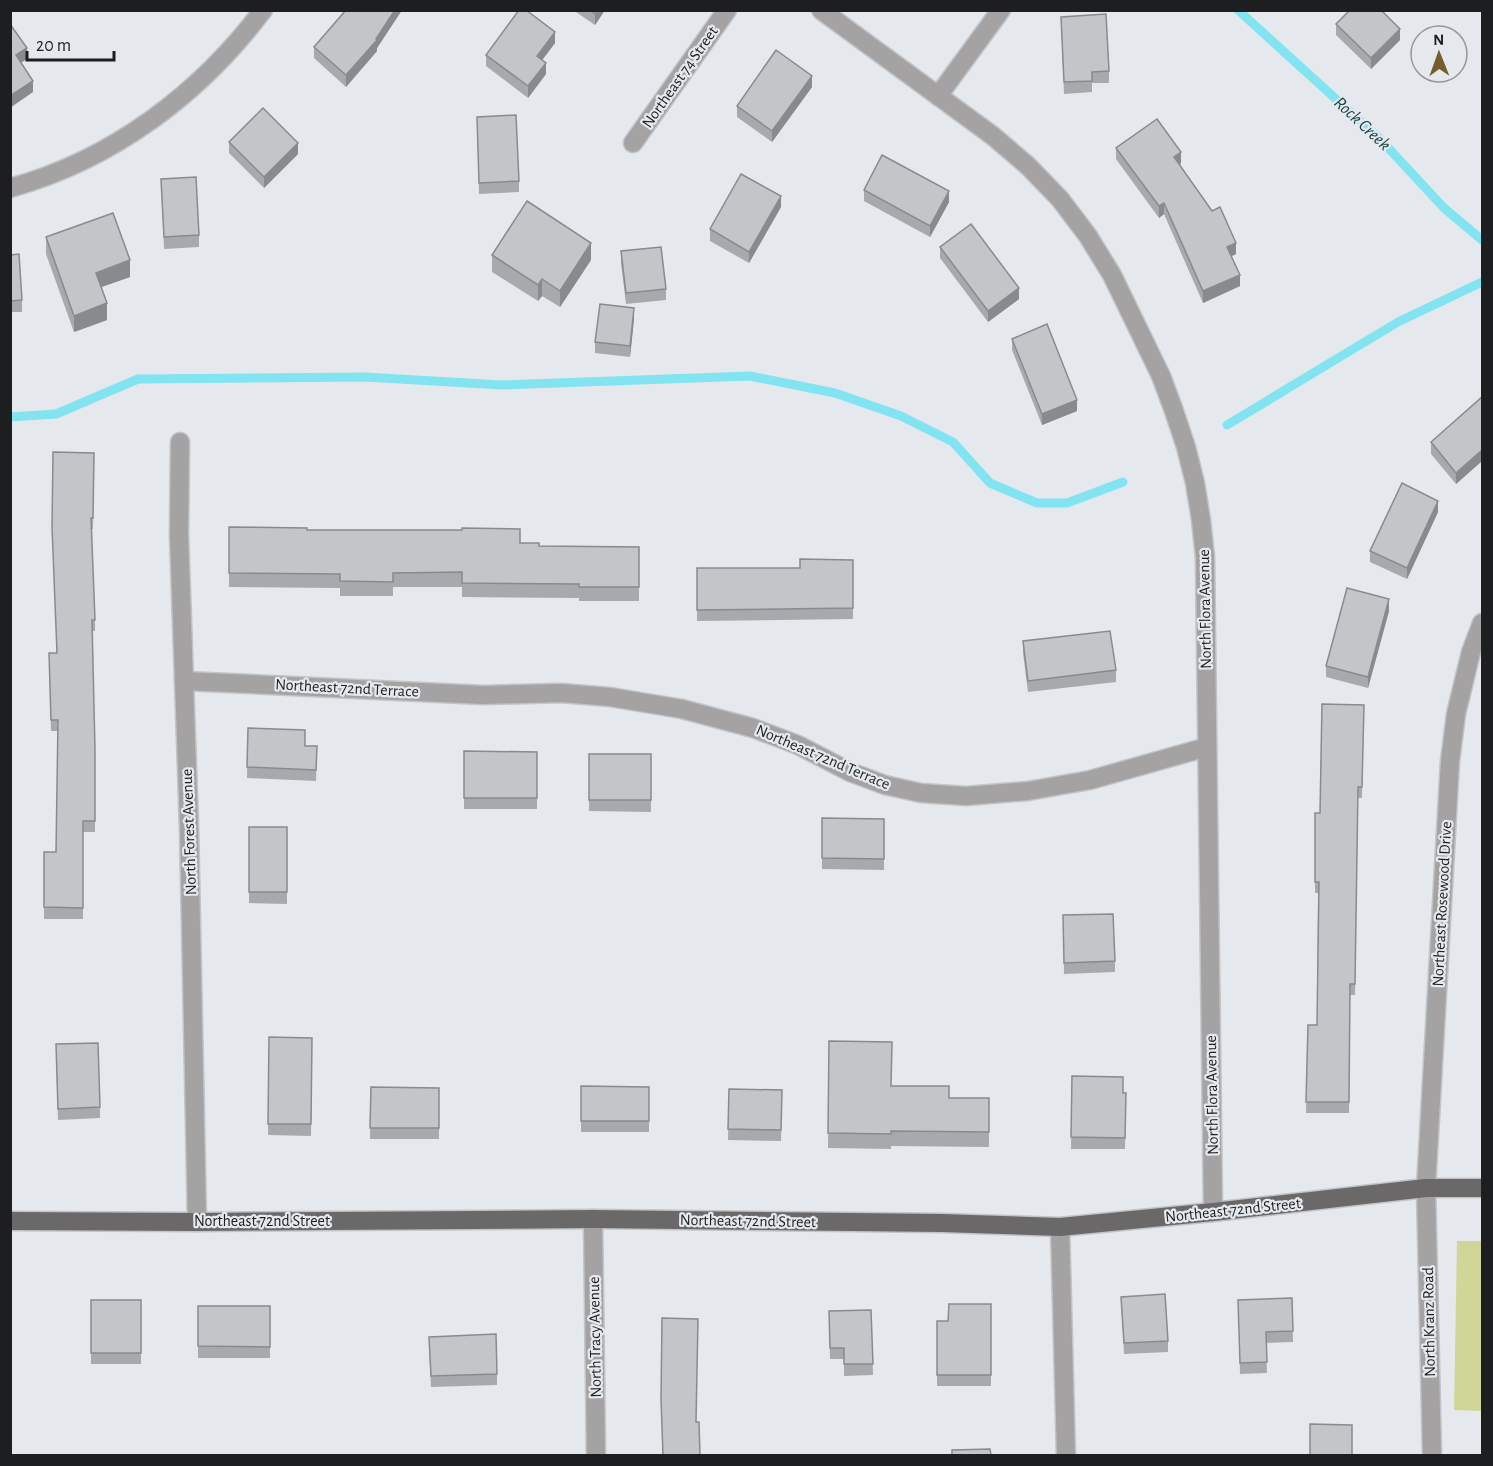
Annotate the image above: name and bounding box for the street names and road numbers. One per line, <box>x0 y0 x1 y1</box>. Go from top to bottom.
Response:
street label: Northeast 74 Street <box>639 23 721 131</box>
street label: North Flora Avenue <box>1196 549 1214 669</box>
street label: Northeast 72nd Terrace <box>275 676 419 700</box>
street label: Northeast 72nd Terrace <box>754 722 892 792</box>
street label: North Forest Avenue <box>179 769 199 895</box>
street label: Northeast Rosewood Drive <box>1430 821 1454 987</box>
street label: North Flora Avenue <box>1203 1035 1221 1155</box>
street label: Northeast 72nd Street <box>1164 1195 1302 1225</box>
street label: Northeast 72nd Street <box>680 1212 816 1230</box>
street label: Northeast 72nd Street <box>194 1213 330 1229</box>
street label: North Kranz Road <box>1420 1267 1438 1377</box>
street label: North Tracy Avenue <box>586 1276 605 1398</box>

